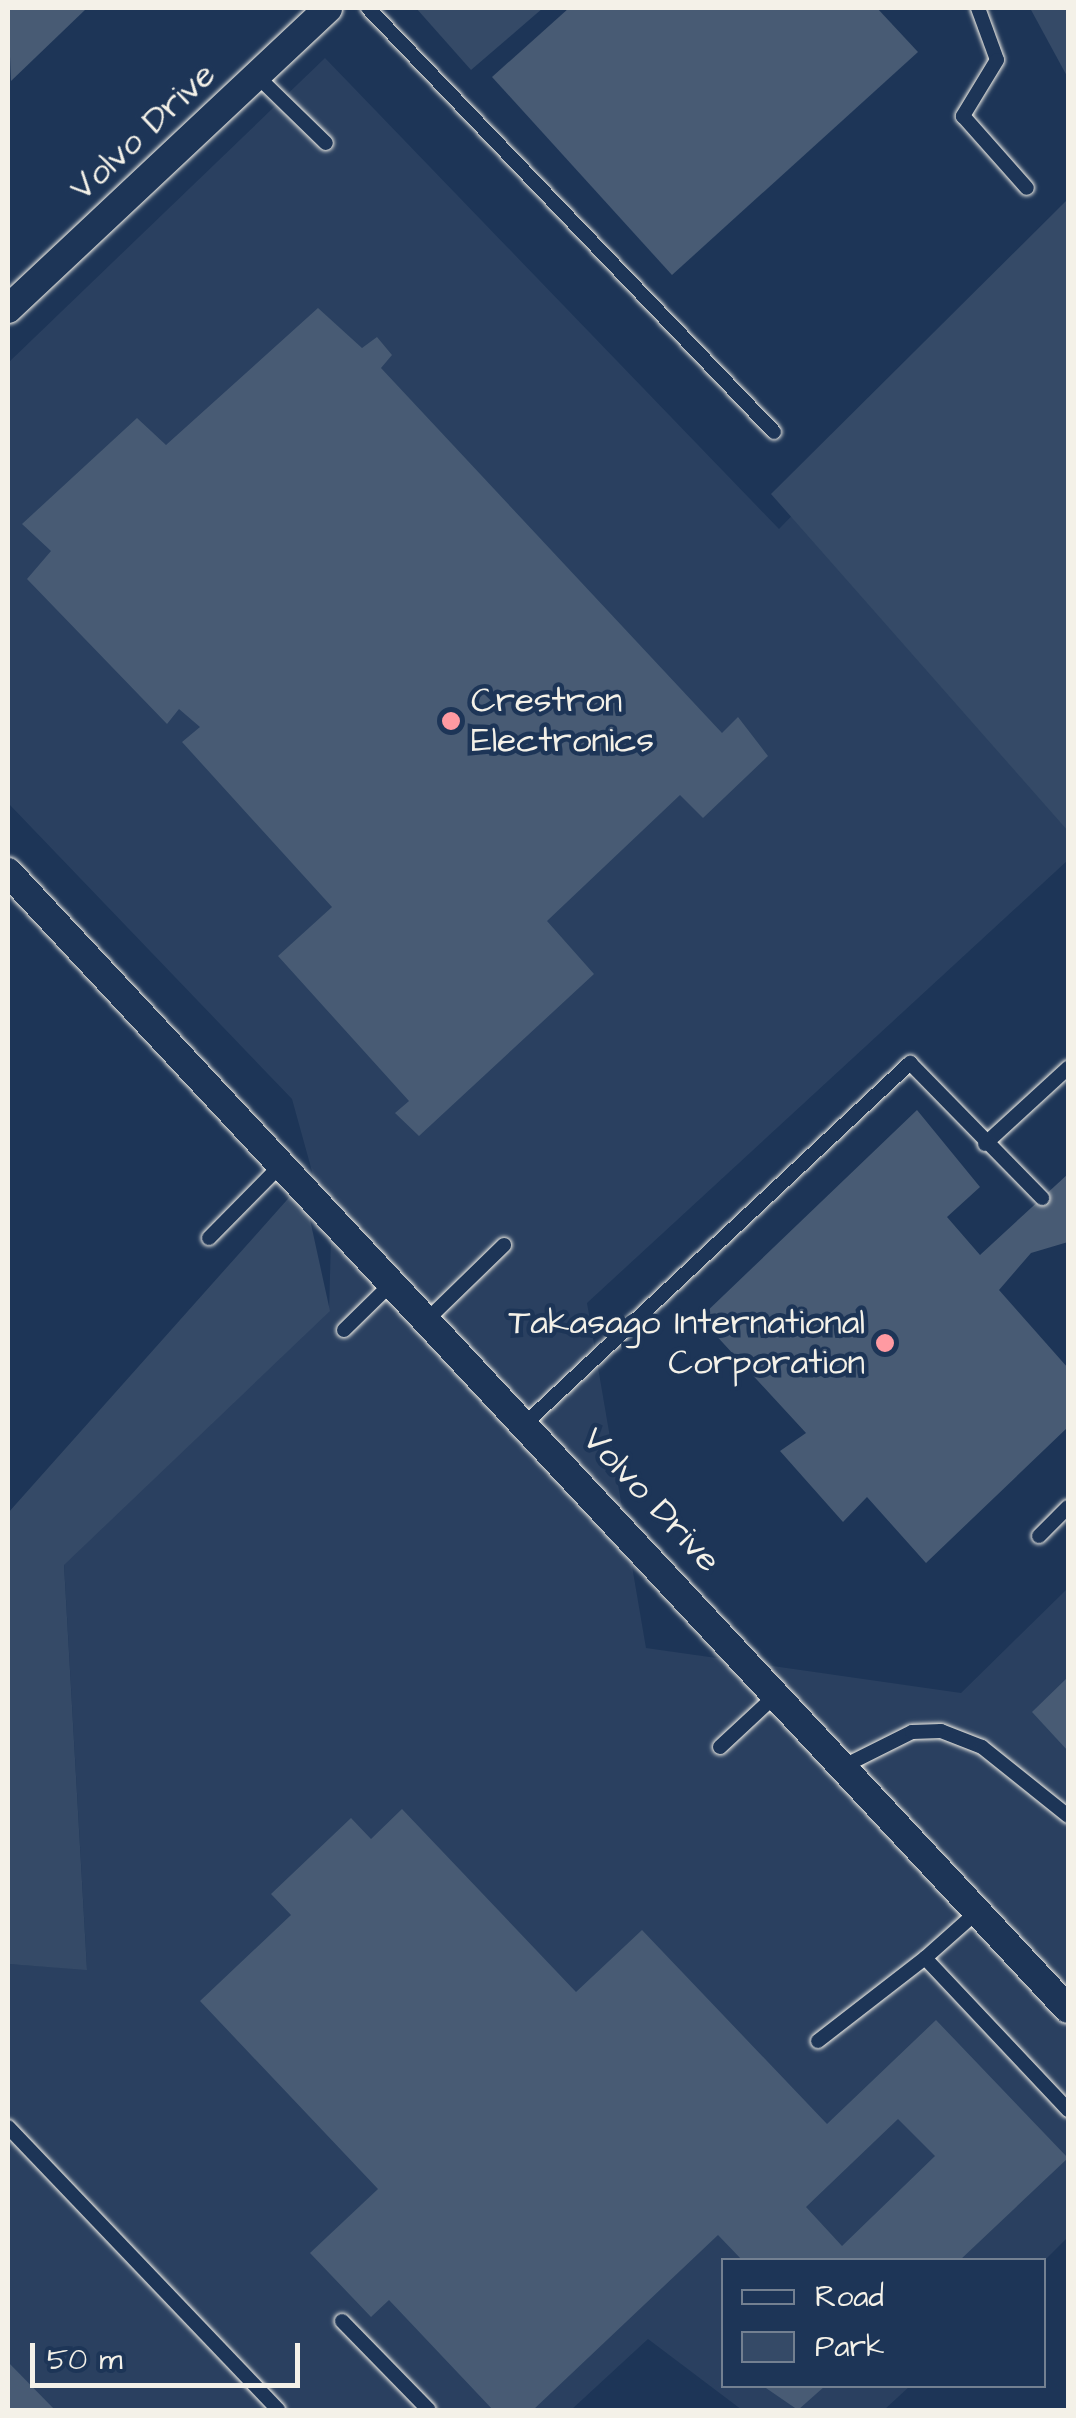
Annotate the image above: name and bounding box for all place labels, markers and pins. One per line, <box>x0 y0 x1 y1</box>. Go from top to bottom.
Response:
place label: Crestron Electronics <box>471 680 654 762</box>
marker: Crestron Electronics <box>440 710 462 732</box>
place label: Takasago International Corporation <box>509 1302 865 1384</box>
marker: Takasago International Corporation <box>874 1332 896 1354</box>

